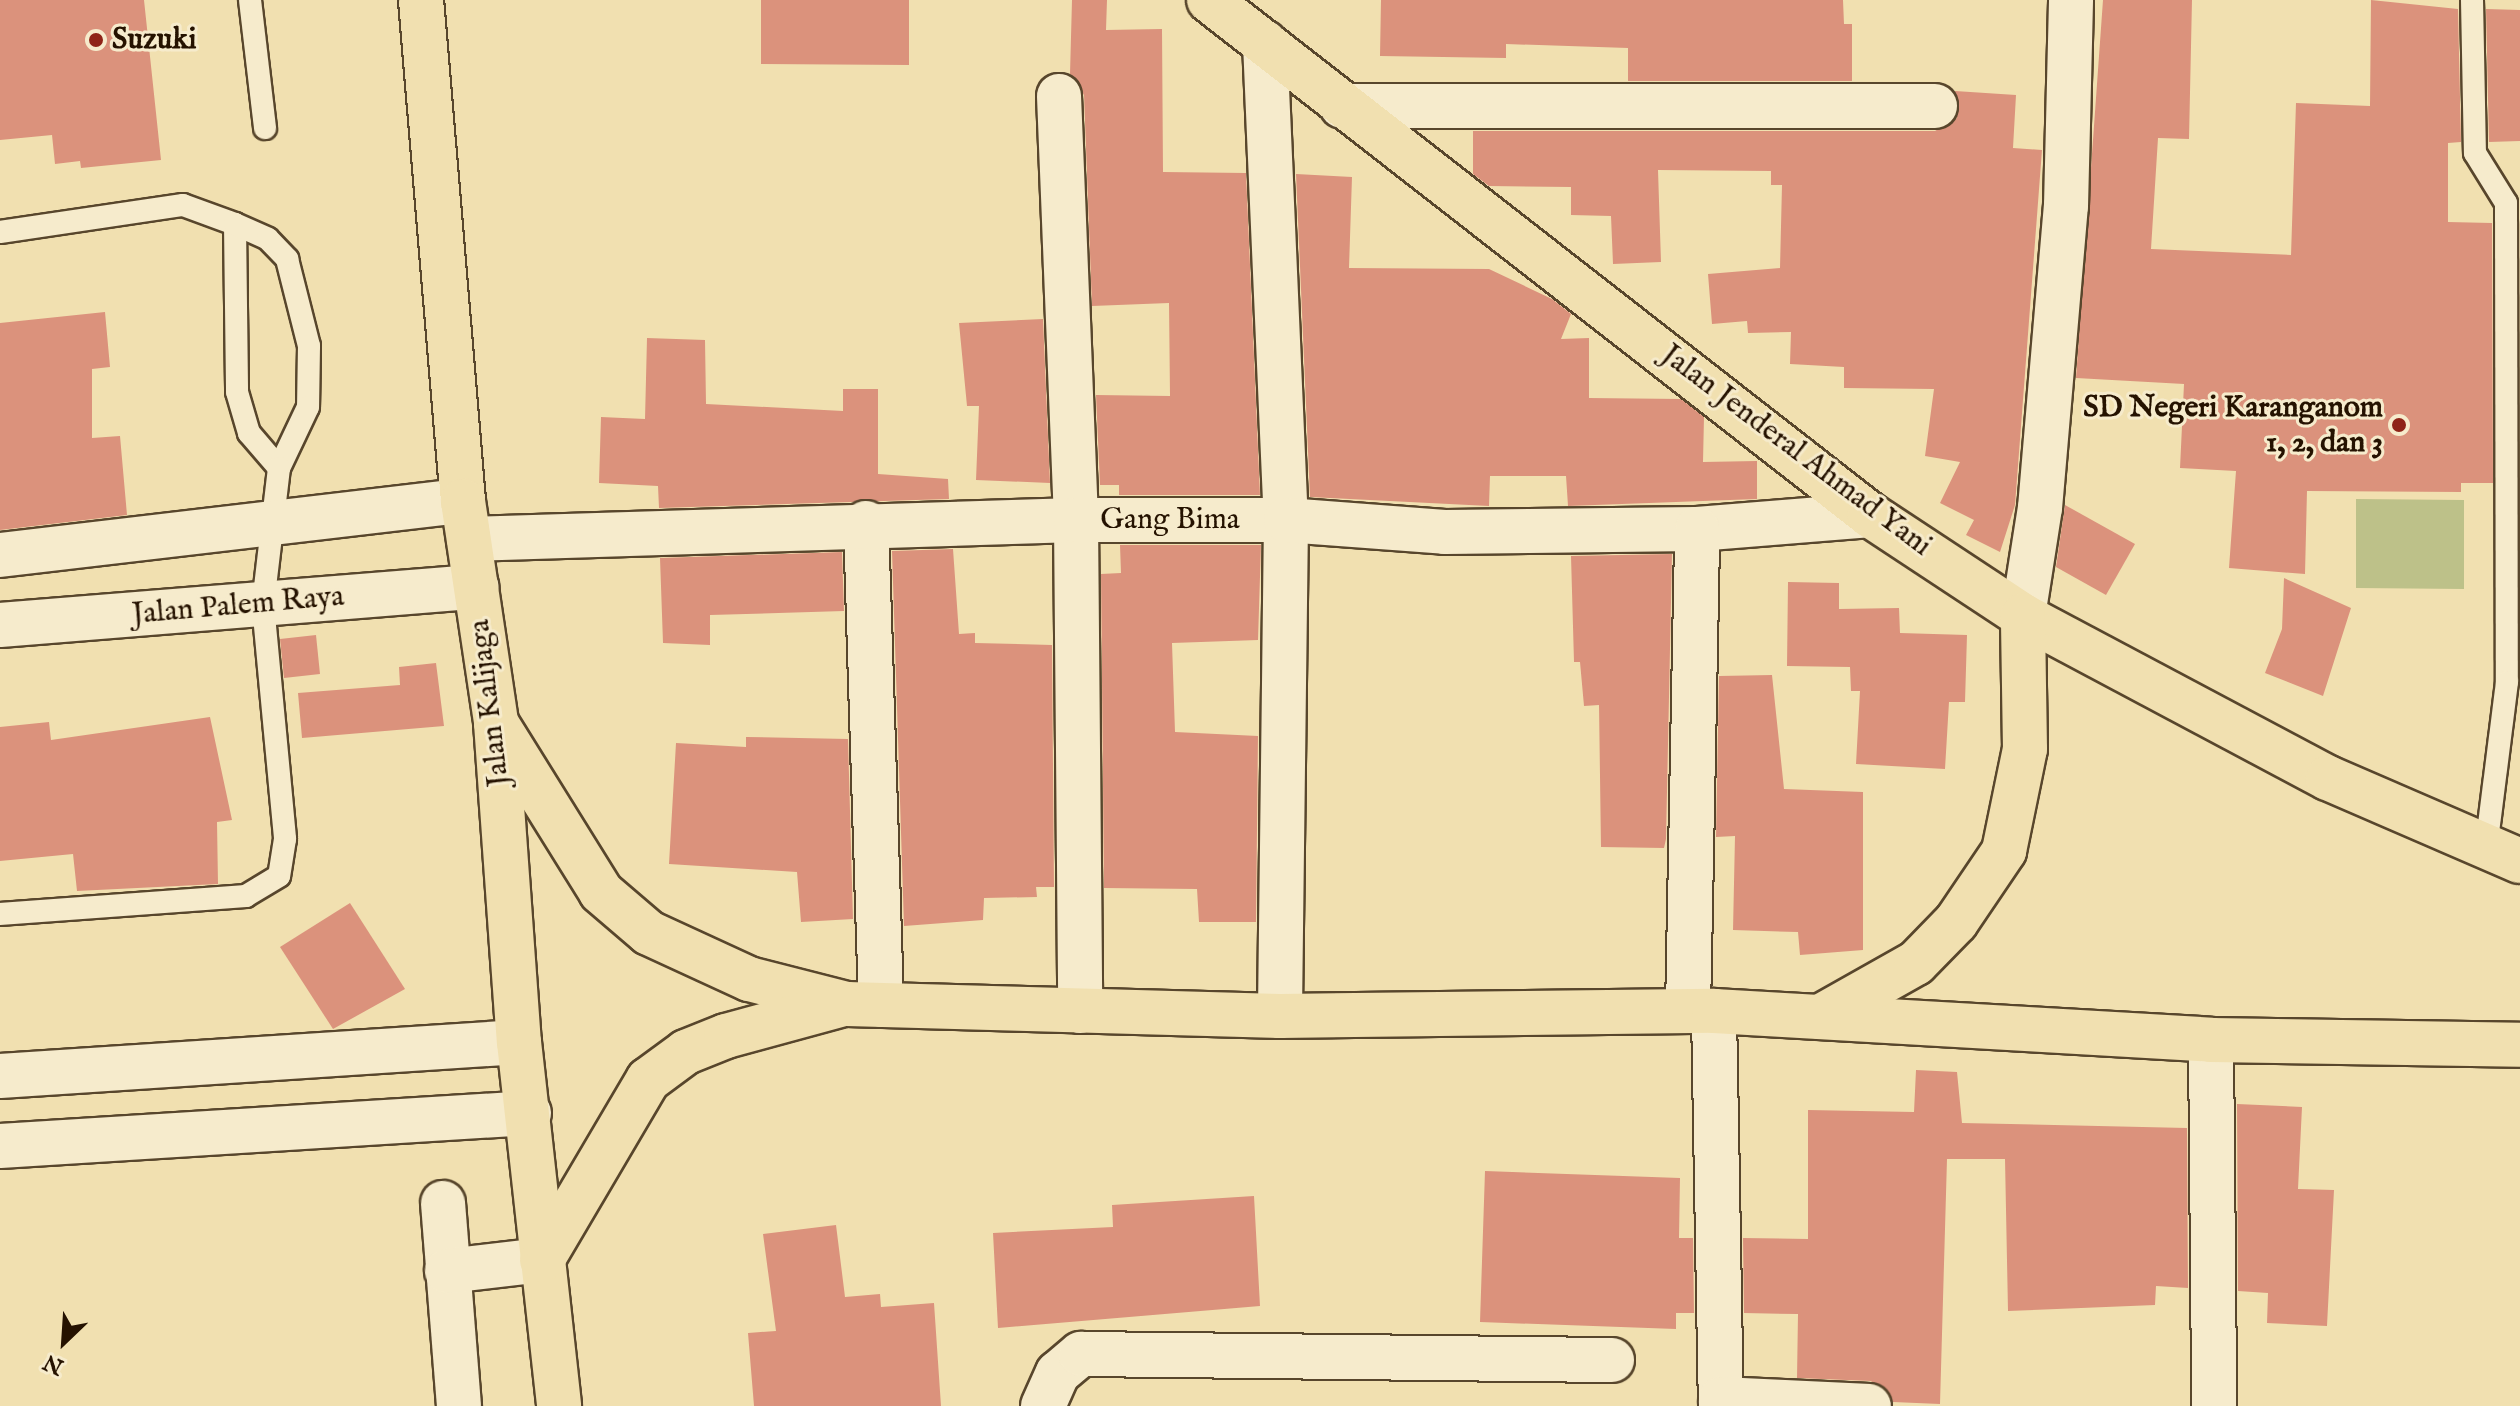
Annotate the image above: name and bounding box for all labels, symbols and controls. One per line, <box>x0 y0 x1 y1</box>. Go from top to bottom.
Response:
place label: Suzuki <box>112 22 196 58</box>
marker: Suzuki <box>87 31 105 49</box>
street label: Jalan Jenderal Ahmad Yani <box>1654 338 1938 564</box>
place label: SD Negeri Karanganom 1, 2, dan 3 <box>2083 390 2383 460</box>
marker: SD Negeri Karanganom 1, 2, dan 3 <box>2390 416 2408 434</box>
street label: Gang Bima <box>1100 502 1240 538</box>
street label: Jalan Palem Raya <box>131 579 345 633</box>
street label: Jalan Kalijaga <box>462 617 518 789</box>
north arrow <box>24 1302 104 1382</box>
text: N <box>39 1347 68 1380</box>

